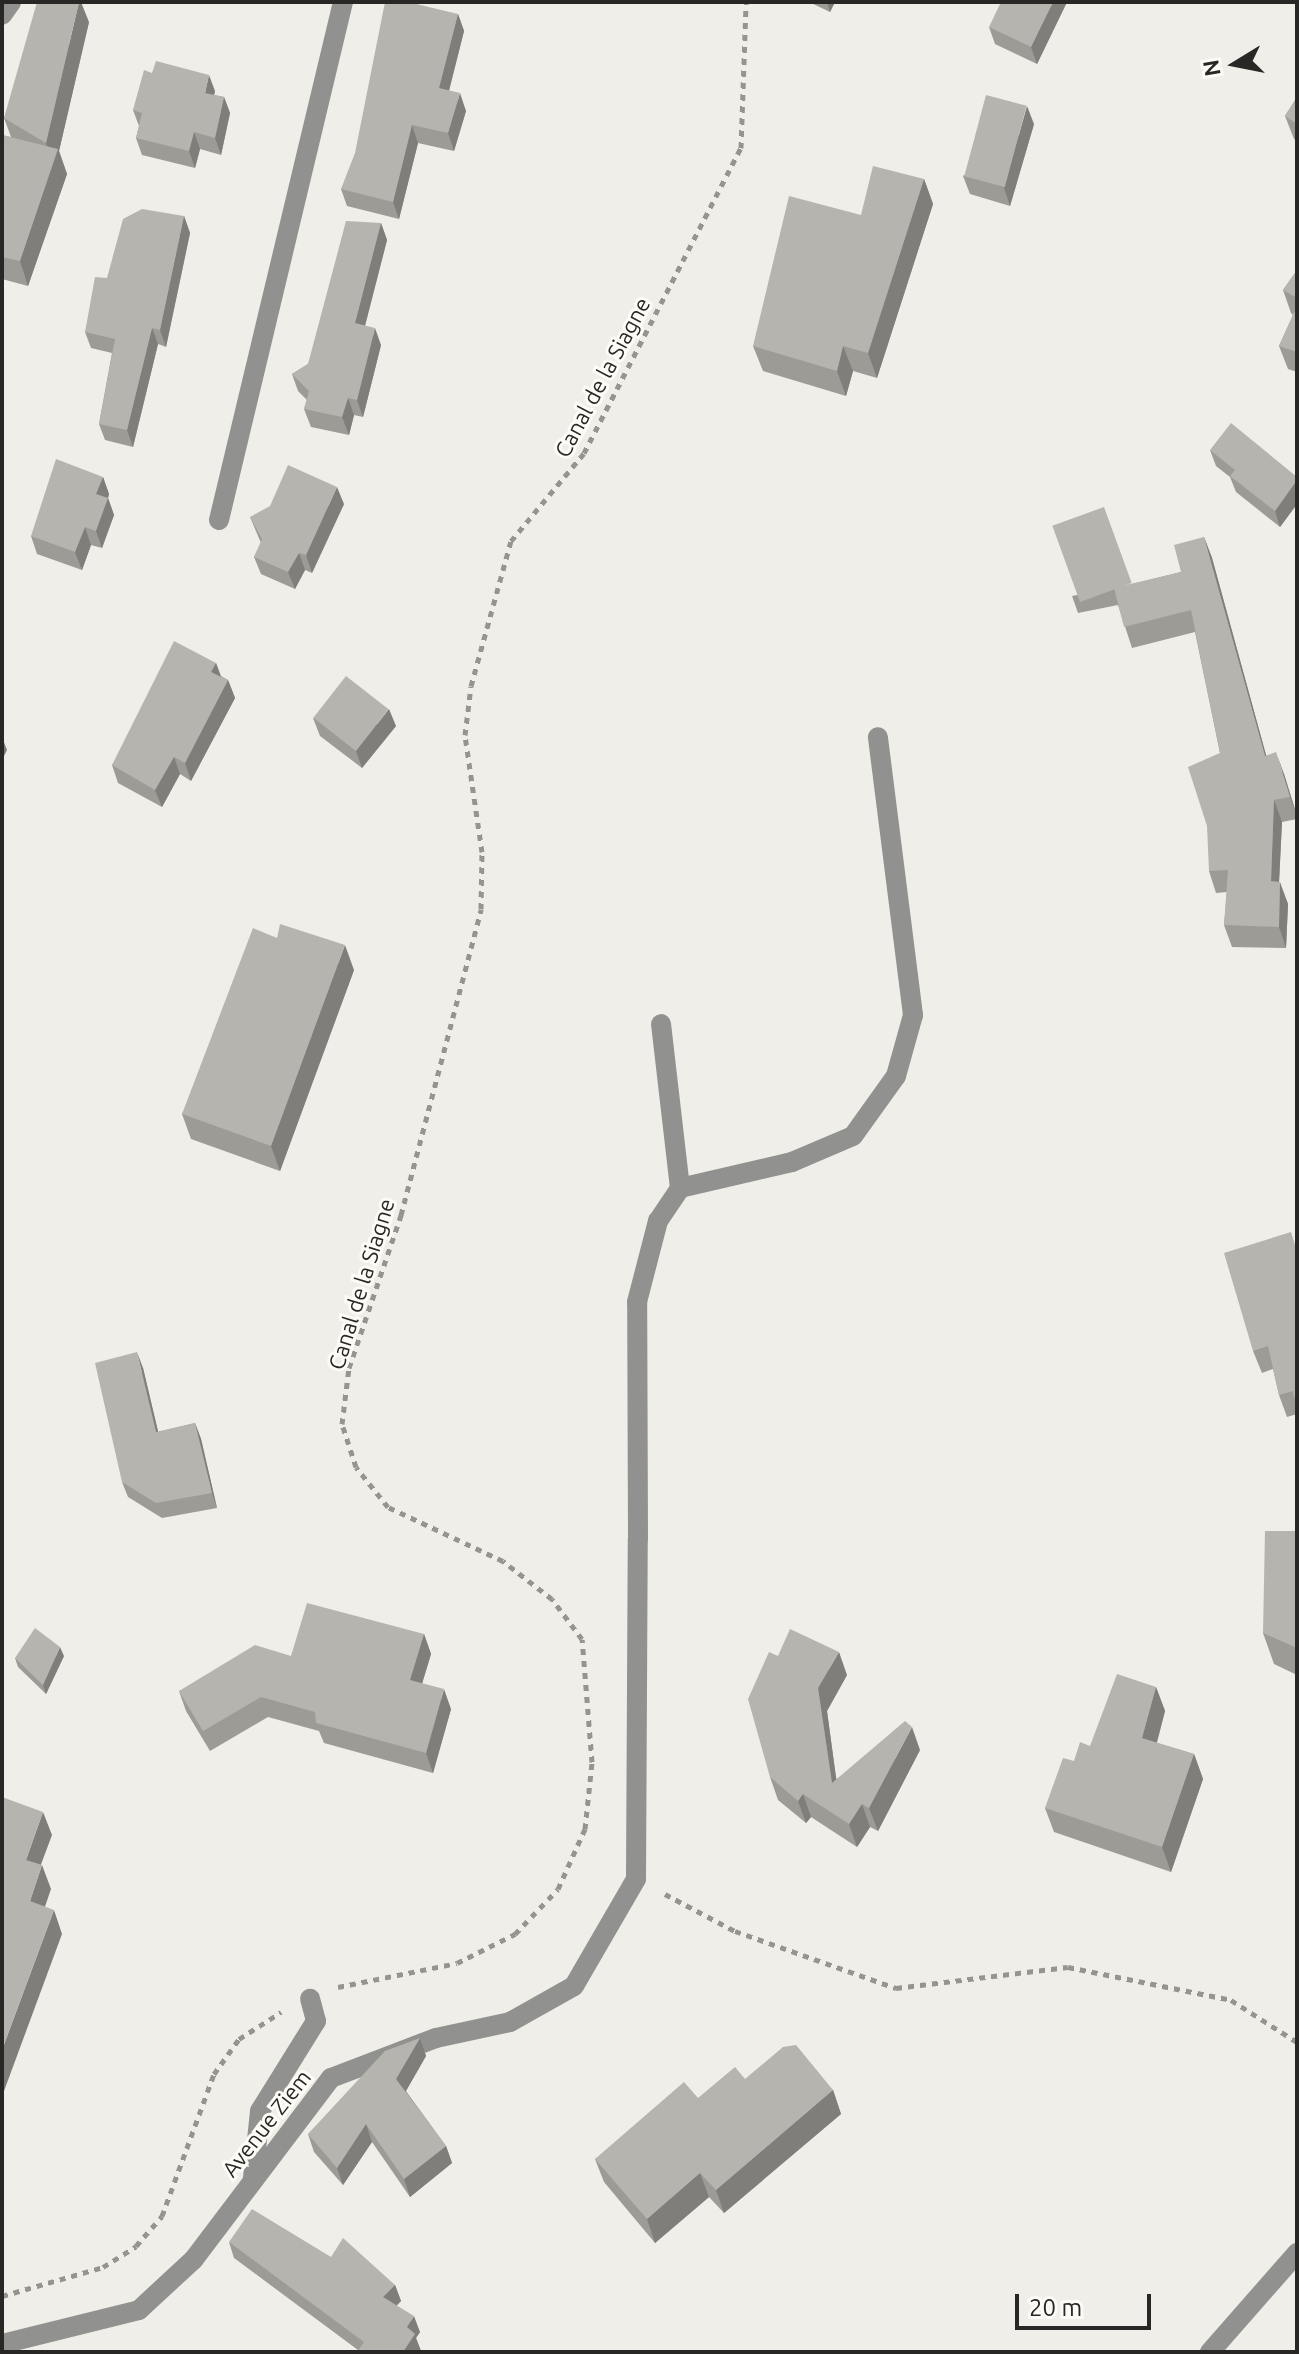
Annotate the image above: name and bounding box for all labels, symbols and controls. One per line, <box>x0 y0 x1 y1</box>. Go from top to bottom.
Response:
north arrow <box>1195 24 1275 104</box>
text: N <box>1197 58 1225 79</box>
street label: Canal de la Siagne <box>549 293 655 461</box>
street label: Canal de la Siagne <box>322 1195 400 1373</box>
street label: Avenue Ziem <box>216 2064 316 2182</box>
scale bar <box>1019 2278 1155 2328</box>
text: 20 m <box>1029 2294 1082 2321</box>

